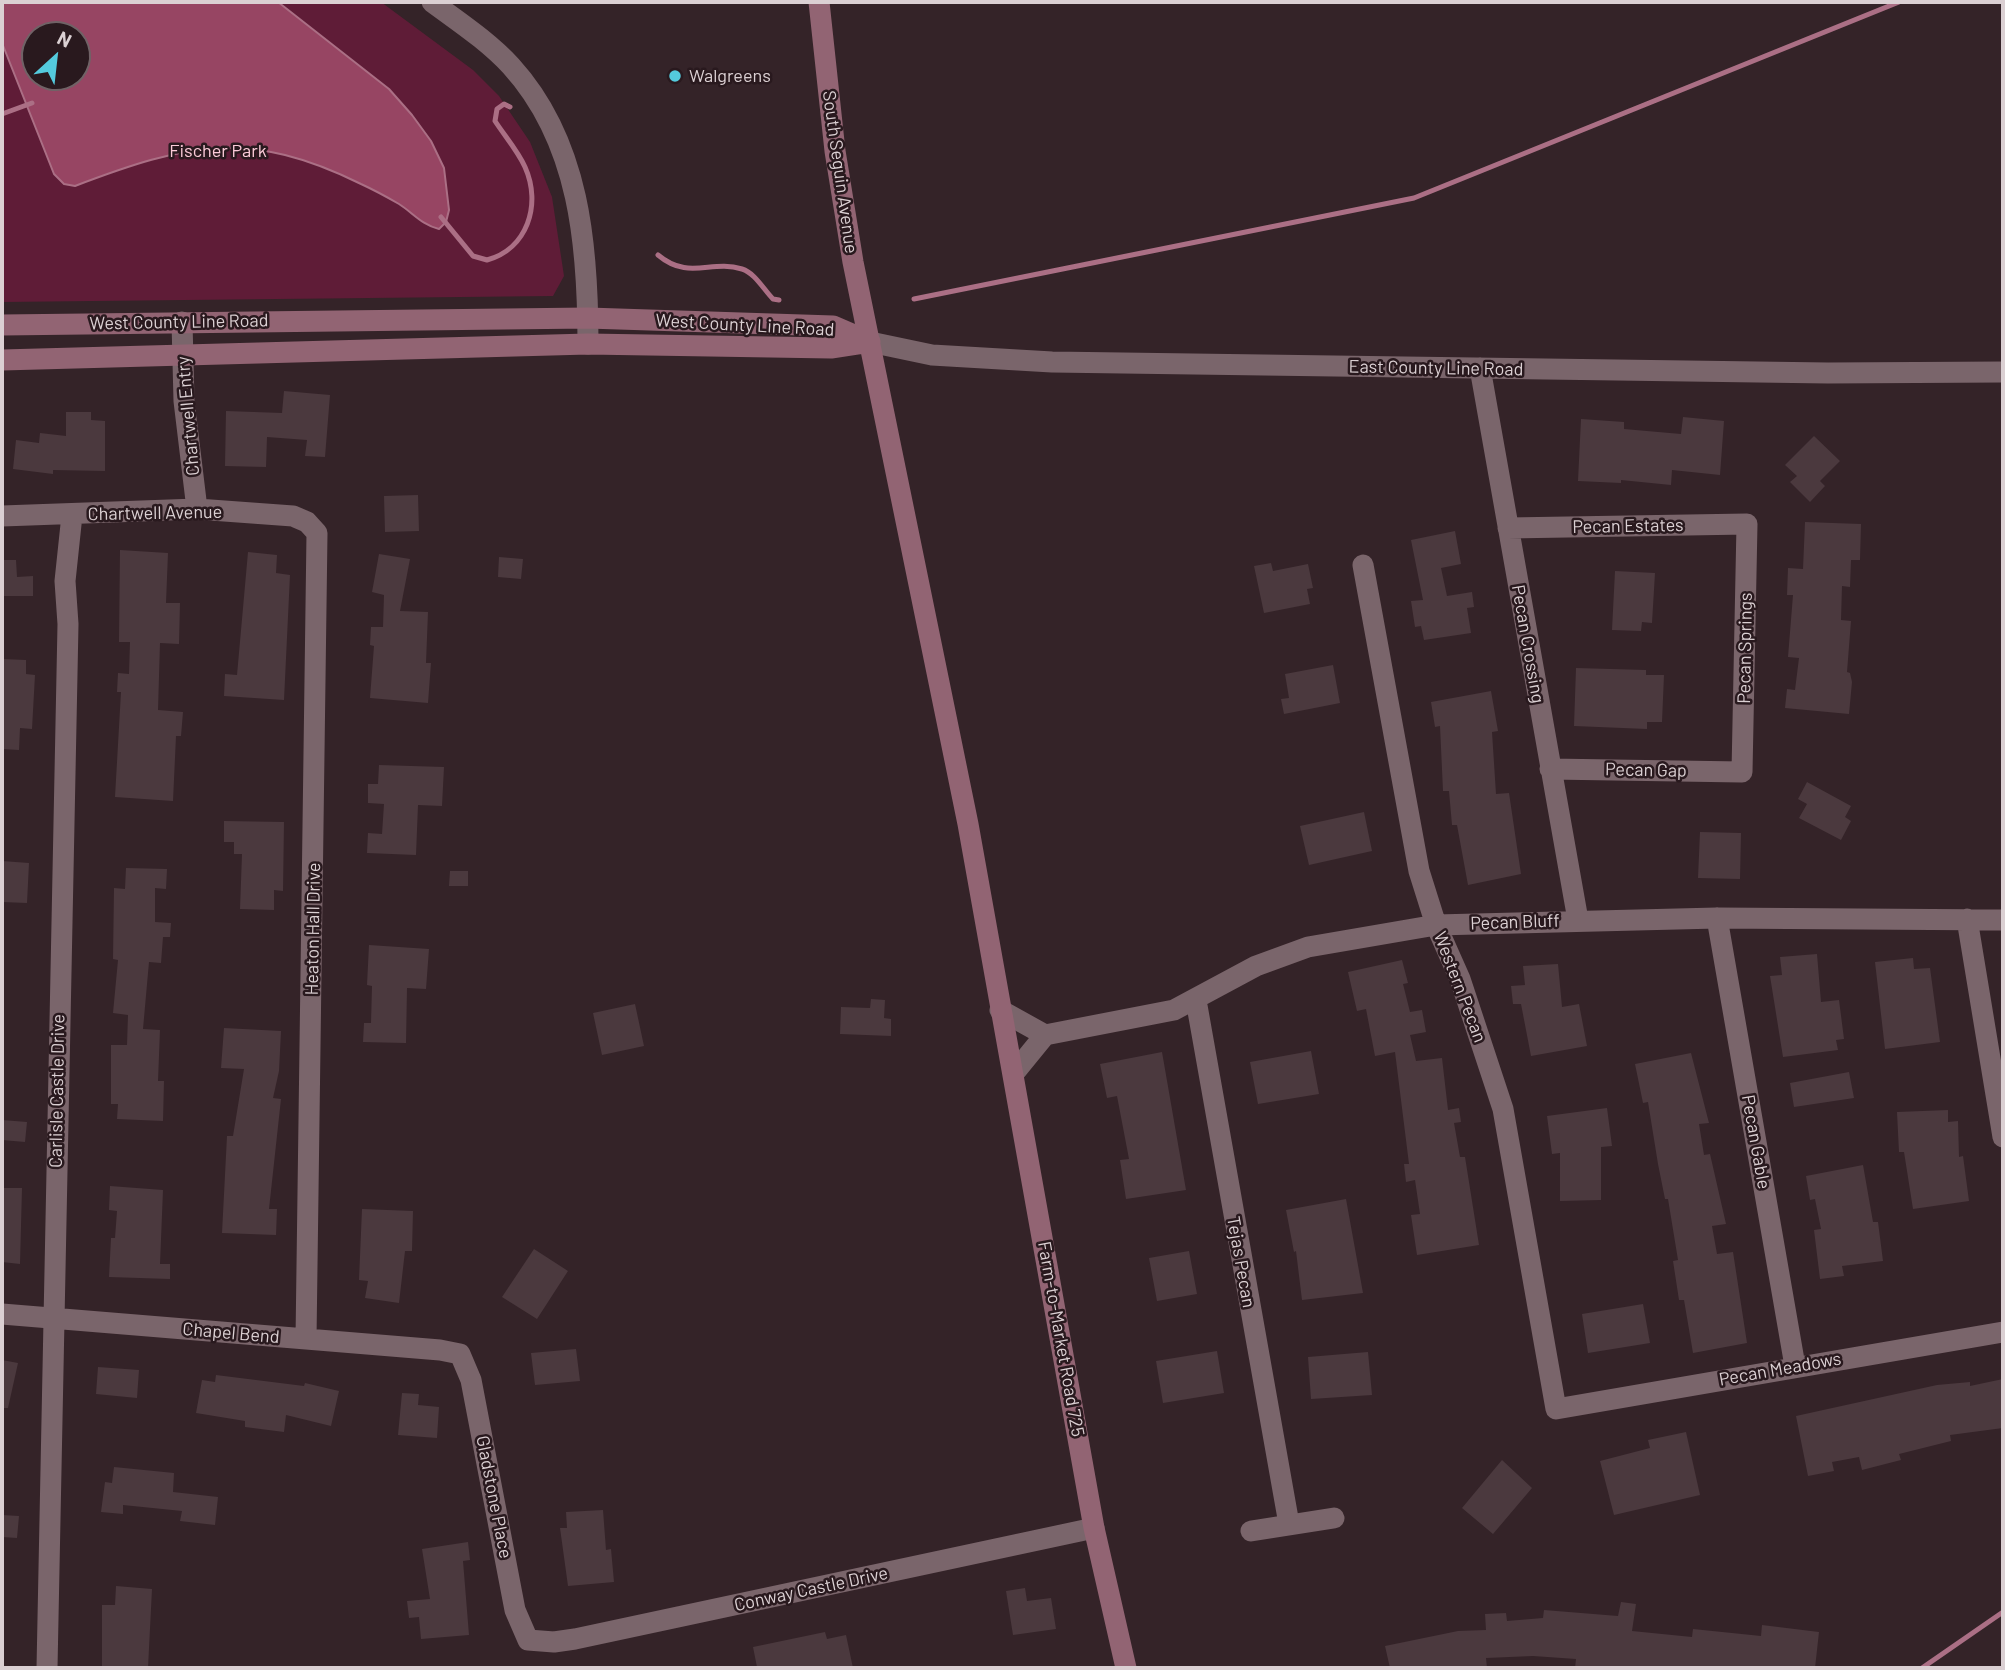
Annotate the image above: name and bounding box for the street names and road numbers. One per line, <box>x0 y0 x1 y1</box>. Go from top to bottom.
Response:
street label: South Seguin Avenue <box>818 89 862 255</box>
street label: West County Line Road <box>89 310 269 334</box>
street label: West County Line Road <box>655 310 835 340</box>
street label: Chartwell Entry <box>172 355 204 477</box>
street label: East County Line Road <box>1348 356 1524 380</box>
street label: Chartwell Avenue <box>88 501 222 525</box>
street label: Pecan Estates <box>1572 514 1684 538</box>
street label: Pecan Crossing <box>1507 583 1549 705</box>
street label: Pecan Springs <box>1733 592 1757 704</box>
street label: Pecan Gap <box>1605 758 1687 782</box>
street label: Heaton Hall Drive <box>301 862 325 996</box>
street label: Pecan Bluff <box>1470 910 1560 934</box>
street label: Western Pecan <box>1429 929 1491 1045</box>
street label: Carlisle Castle Drive <box>45 1014 69 1168</box>
street label: Pecan Gable <box>1737 1093 1775 1191</box>
street label: Tejas Pecan <box>1222 1215 1260 1309</box>
street label: Farm-to-Market Road 725 <box>1033 1240 1089 1438</box>
street label: Chapel Bend <box>182 1318 280 1348</box>
street label: Pecan Meadows <box>1717 1348 1843 1390</box>
street label: Gladstone Place <box>472 1434 516 1560</box>
street label: Conway Castle Drive <box>732 1562 890 1616</box>

